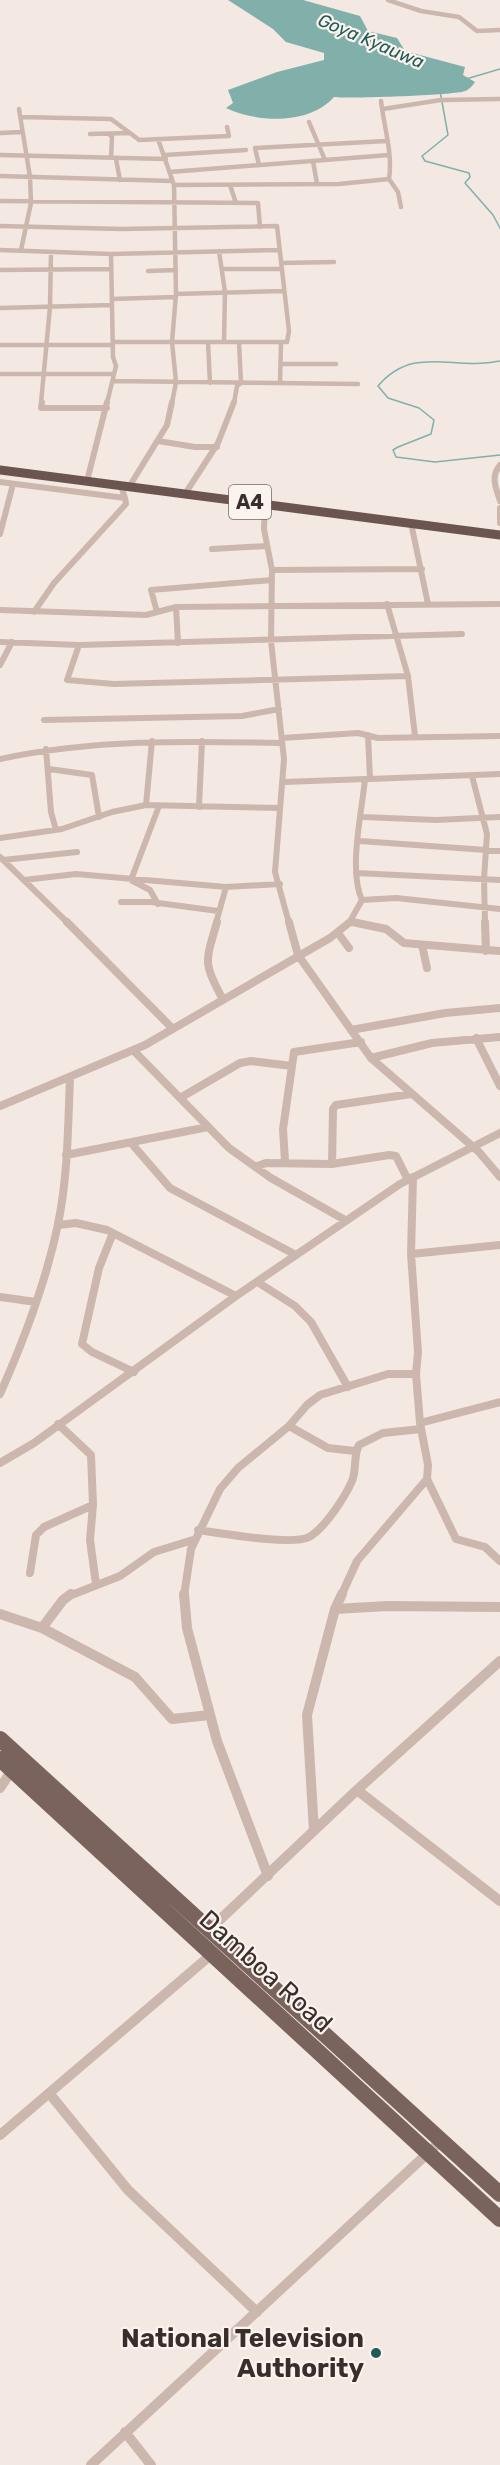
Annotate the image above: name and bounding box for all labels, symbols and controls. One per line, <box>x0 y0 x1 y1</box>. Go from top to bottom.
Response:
water label: Goya Kyauwa <box>315 9 428 73</box>
road number: A4 <box>229 485 271 519</box>
street label: Damboa Road <box>193 1904 339 2039</box>
place label: National Television Authority <box>121 2323 364 2384</box>
marker: National Television Authority <box>369 2346 383 2360</box>

